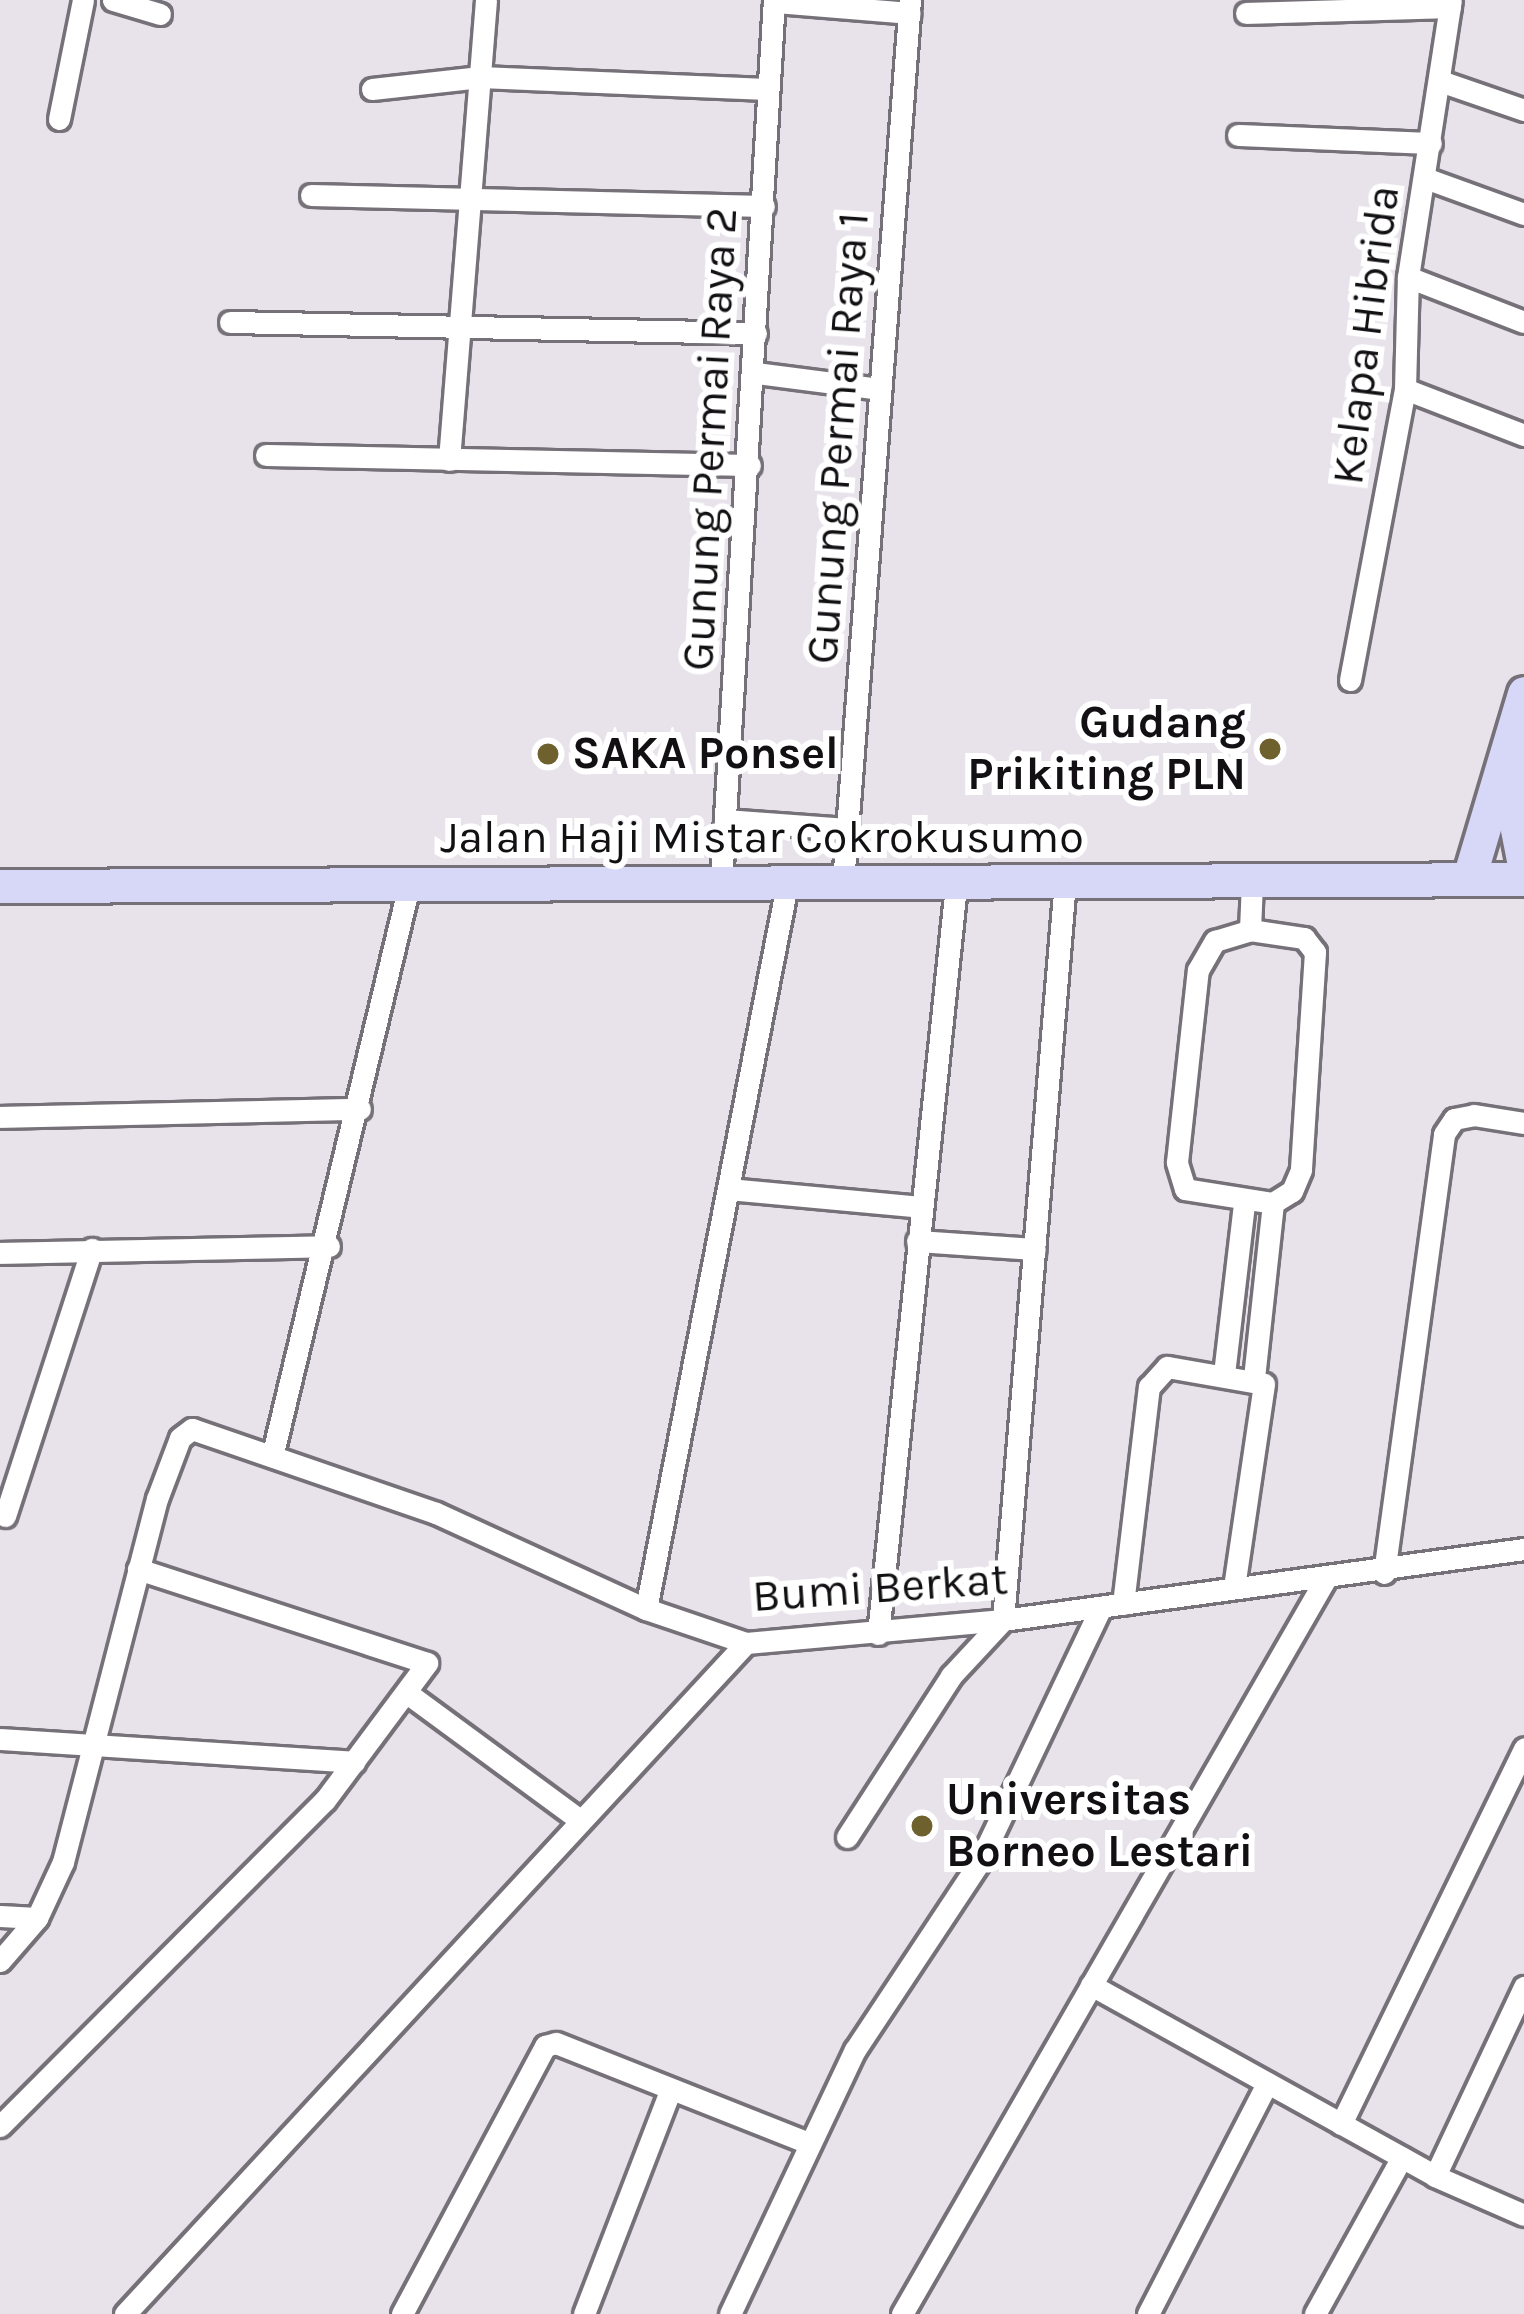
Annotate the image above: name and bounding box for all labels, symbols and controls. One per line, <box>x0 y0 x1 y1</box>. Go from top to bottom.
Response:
street label: Kelapa Hibrida <box>1321 182 1411 488</box>
street label: Gunung Permai Raya 2 <box>671 206 749 672</box>
street label: Gunung Permai Raya 1 <box>795 210 881 666</box>
place label: Gudang Prikiting PLN <box>967 696 1246 802</box>
place label: SAKA Ponsel <box>572 727 839 781</box>
marker: Gudang Prikiting PLN <box>1257 736 1283 762</box>
marker: SAKA Ponsel <box>535 741 561 767</box>
street label: Jalan Haji Mistar Cokrokusumo <box>440 811 1084 865</box>
street label: Bumi Berkat <box>751 1552 1009 1624</box>
place label: Universitas Borneo Lestari <box>946 1773 1253 1879</box>
marker: Universitas Borneo Lestari <box>909 1813 935 1839</box>

